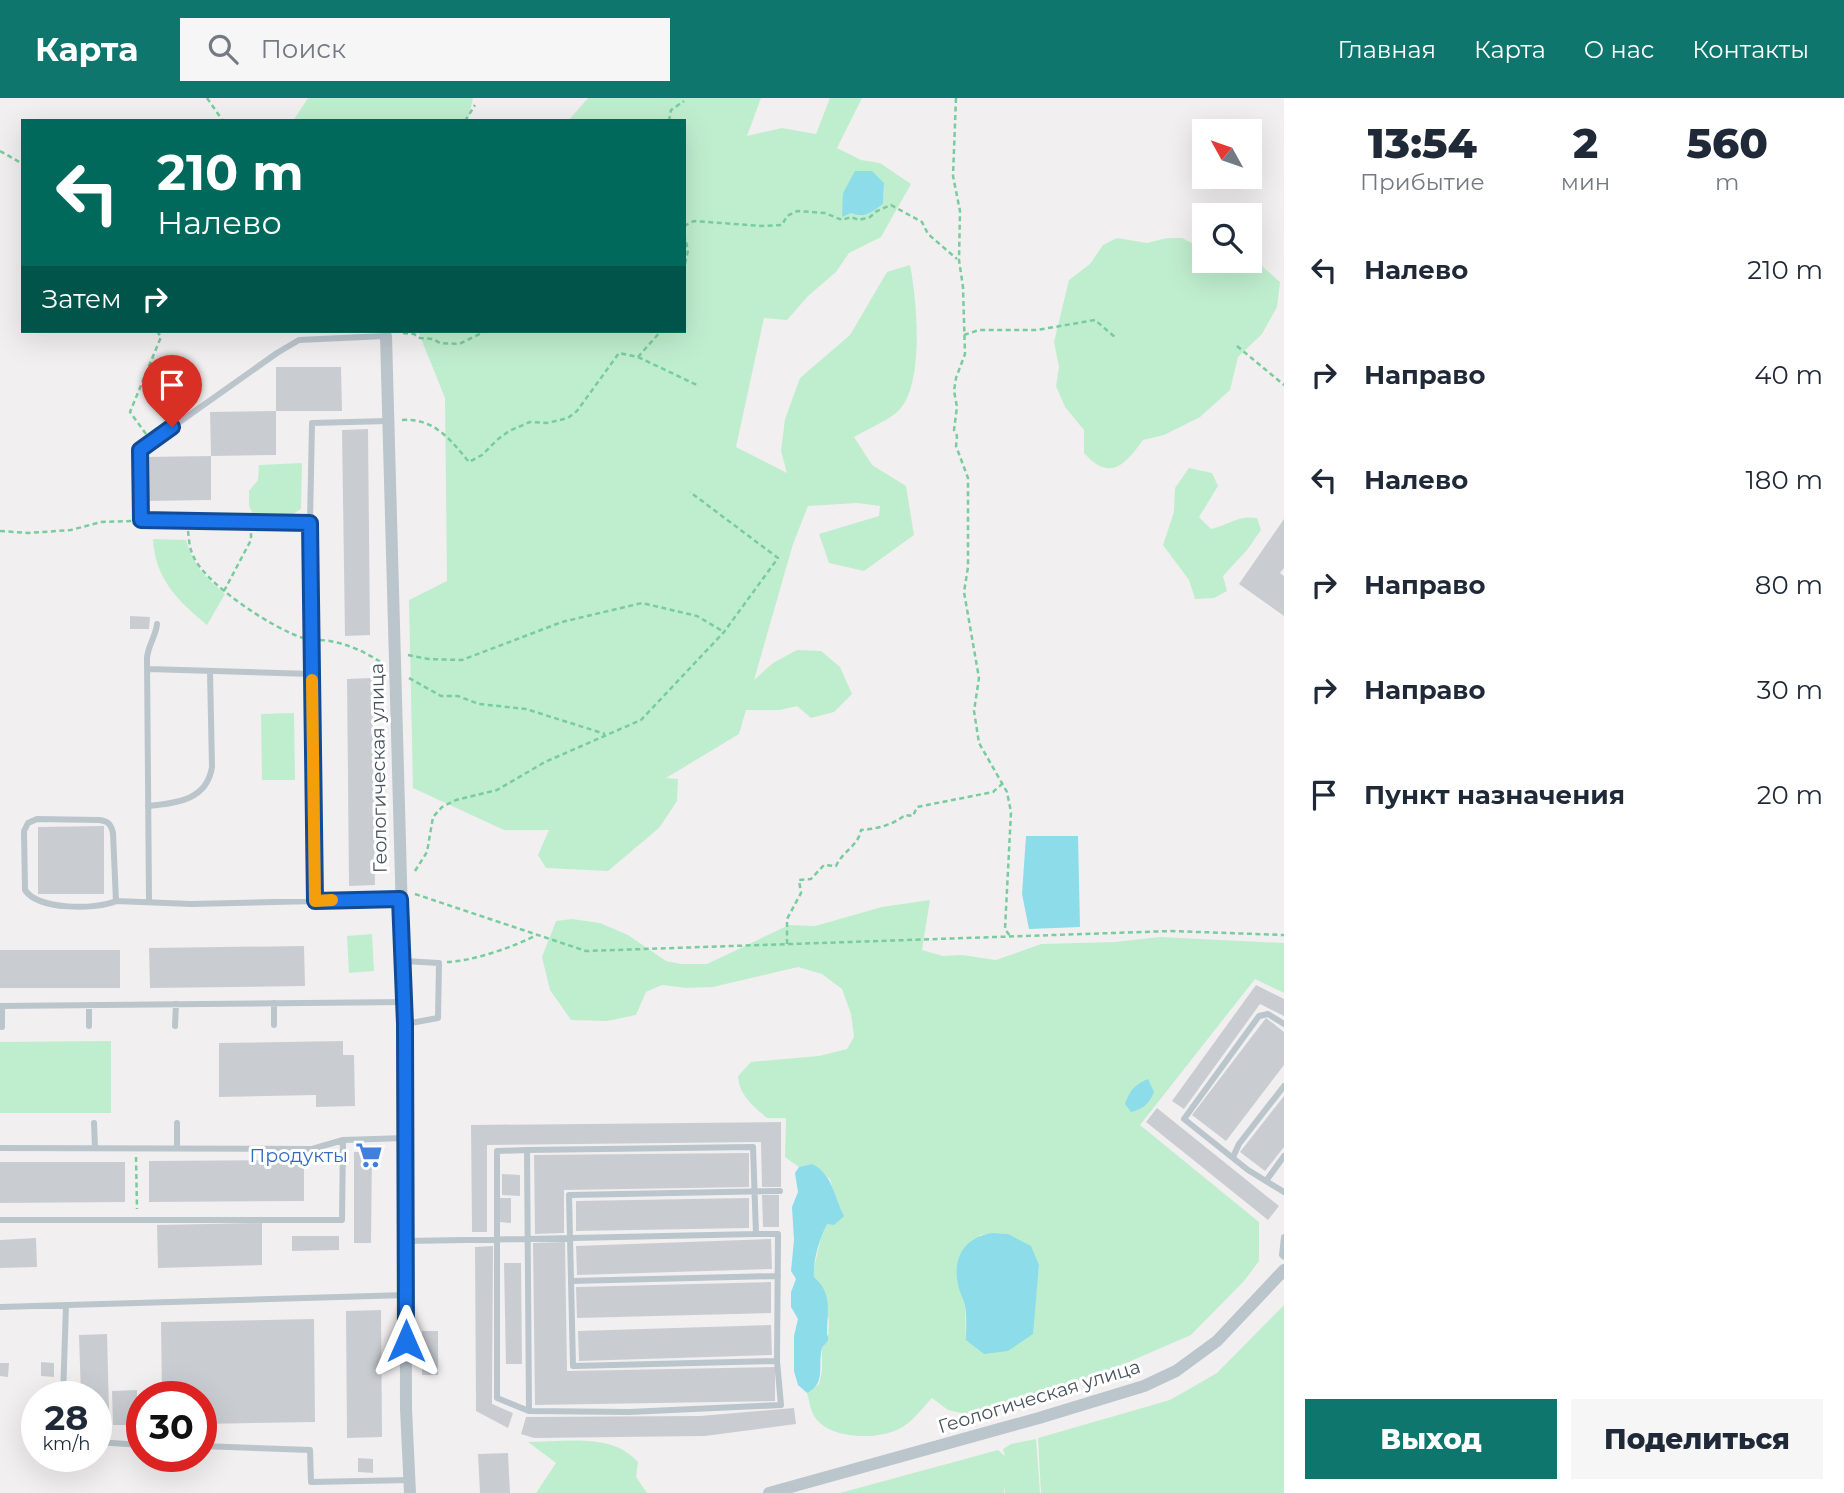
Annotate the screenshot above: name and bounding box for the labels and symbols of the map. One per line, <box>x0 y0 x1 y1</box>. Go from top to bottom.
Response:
north arrow <box>1192 119 1262 189</box>
pin <box>142 355 202 427</box>
street label: Геологическая улица <box>365 663 392 873</box>
supermarket icon: Продукты <box>354 1140 384 1170</box>
place label: Продукты <box>250 1144 348 1167</box>
position arrow <box>369 1304 443 1378</box>
street label: Геологическая улица <box>935 1355 1143 1438</box>
speed limit sign: 30 <box>126 1381 217 1472</box>

